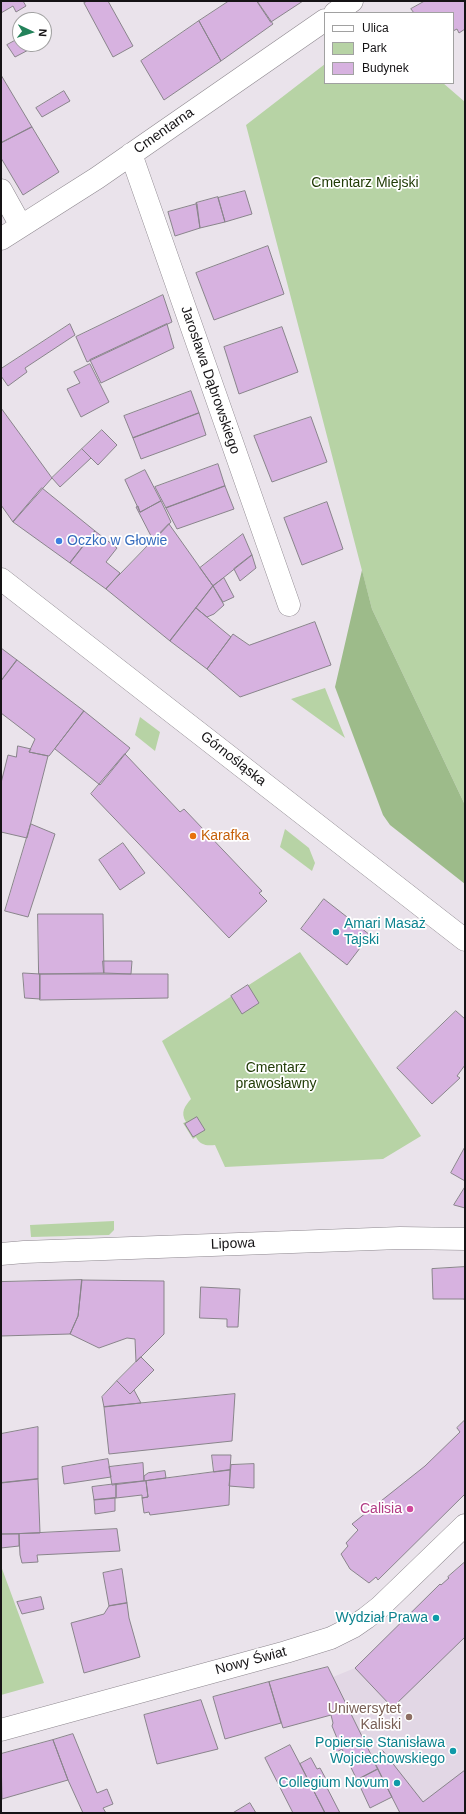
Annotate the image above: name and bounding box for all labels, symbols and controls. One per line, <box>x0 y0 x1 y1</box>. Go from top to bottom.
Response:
north arrow <box>12 12 52 52</box>
legend <box>324 12 454 84</box>
text: Ulica <box>362 21 389 35</box>
text: N <box>37 28 49 37</box>
text: Park <box>362 41 387 55</box>
text: Budynek <box>362 61 409 75</box>
street label: Cmentarna <box>131 104 197 158</box>
park label: Cmentarz Miejski <box>311 175 419 191</box>
street label: Jarosława Dąbrowskiego <box>177 304 243 456</box>
place label: Oczko w Głowie <box>67 533 167 549</box>
marker: Oczko w Głowie <box>54 536 64 546</box>
street label: Górnośląska <box>197 728 269 790</box>
place label: Karafka <box>201 828 249 844</box>
marker: Karafka <box>188 831 198 841</box>
place label: Amari Masaż Tajski <box>344 916 426 948</box>
marker: Amari Masaż Tajski <box>331 927 341 937</box>
park label: Cmentarz prawosławny <box>236 1060 316 1092</box>
street label: Lipowa <box>211 1235 255 1253</box>
place label: Calisia <box>360 1501 402 1517</box>
marker: Calisia <box>405 1504 415 1514</box>
place label: Wydział Prawa <box>336 1610 428 1626</box>
marker: Wydział Prawa <box>431 1613 441 1623</box>
street label: Nowy Świat <box>214 1643 288 1679</box>
place label: Uniwersytet Kaliski <box>328 1701 401 1734</box>
marker: Uniwersytet Kaliski <box>404 1712 414 1722</box>
place label: Popiersie Stanisława Wojciechowskiego <box>315 1735 445 1768</box>
marker: Popiersie Stanisława Wojciechowskiego <box>448 1746 458 1756</box>
place label: Collegium Novum <box>279 1775 389 1791</box>
marker: Collegium Novum <box>392 1778 402 1788</box>

